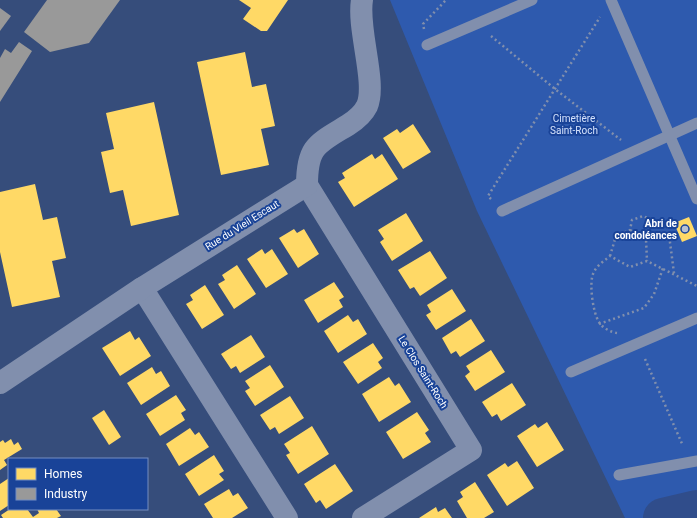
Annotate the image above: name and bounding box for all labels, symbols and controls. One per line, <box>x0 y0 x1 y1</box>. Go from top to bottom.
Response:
park label: Cimetière Saint-Roch <box>550 113 598 136</box>
street label: Rue du Vieil Escaut <box>203 198 281 252</box>
place label: Abri de condoléances <box>615 218 678 241</box>
marker: Abri de condoléances <box>680 224 690 234</box>
street label: Le Clos Saint-Roch <box>396 334 450 410</box>
legend <box>8 458 148 510</box>
text: Homes <box>44 467 82 481</box>
text: Industry <box>44 487 88 501</box>

